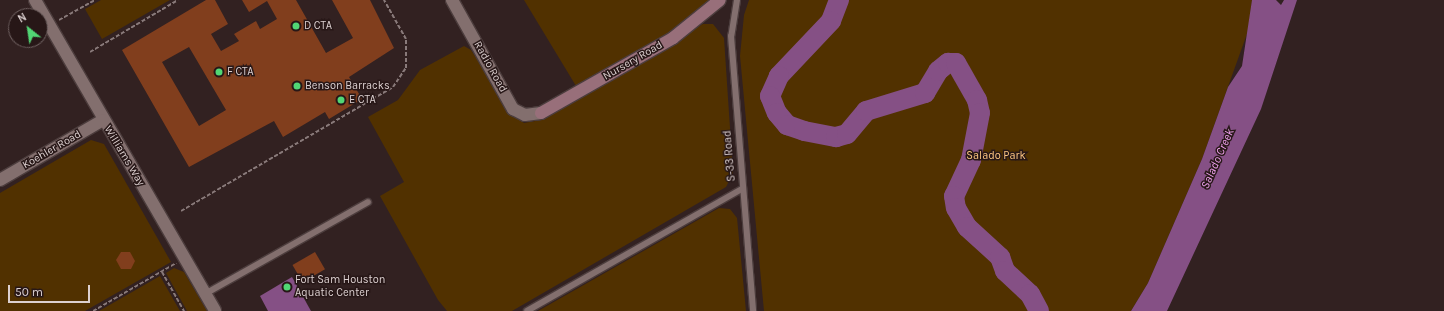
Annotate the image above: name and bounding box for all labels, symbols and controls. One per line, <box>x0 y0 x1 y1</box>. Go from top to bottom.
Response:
north arrow <box>8 8 48 48</box>
text: N <box>16 10 29 26</box>
place label: D CTA <box>304 19 332 33</box>
marker: D CTA <box>291 21 301 31</box>
street label: Radio Road <box>471 39 509 95</box>
street label: Nursery Road <box>601 39 665 83</box>
place label: F CTA <box>227 65 253 79</box>
marker: F CTA <box>214 67 224 77</box>
place label: Benson Barracks <box>305 79 390 93</box>
marker: Benson Barracks <box>292 81 302 91</box>
place label: E CTA <box>349 93 376 107</box>
marker: E CTA <box>336 95 346 105</box>
street label: Williams Way <box>101 123 147 189</box>
water label: Salado Creek <box>1198 127 1238 191</box>
street label: Koehler Road <box>20 128 84 172</box>
street label: S-33 Road <box>721 130 739 182</box>
park label: Salado Park <box>966 149 1026 163</box>
place label: Fort Sam Houston Aquatic Center <box>295 274 385 300</box>
scale bar <box>10 277 92 303</box>
marker: Fort Sam Houston Aquatic Center <box>282 282 292 292</box>
text: 50 m <box>15 285 43 299</box>

